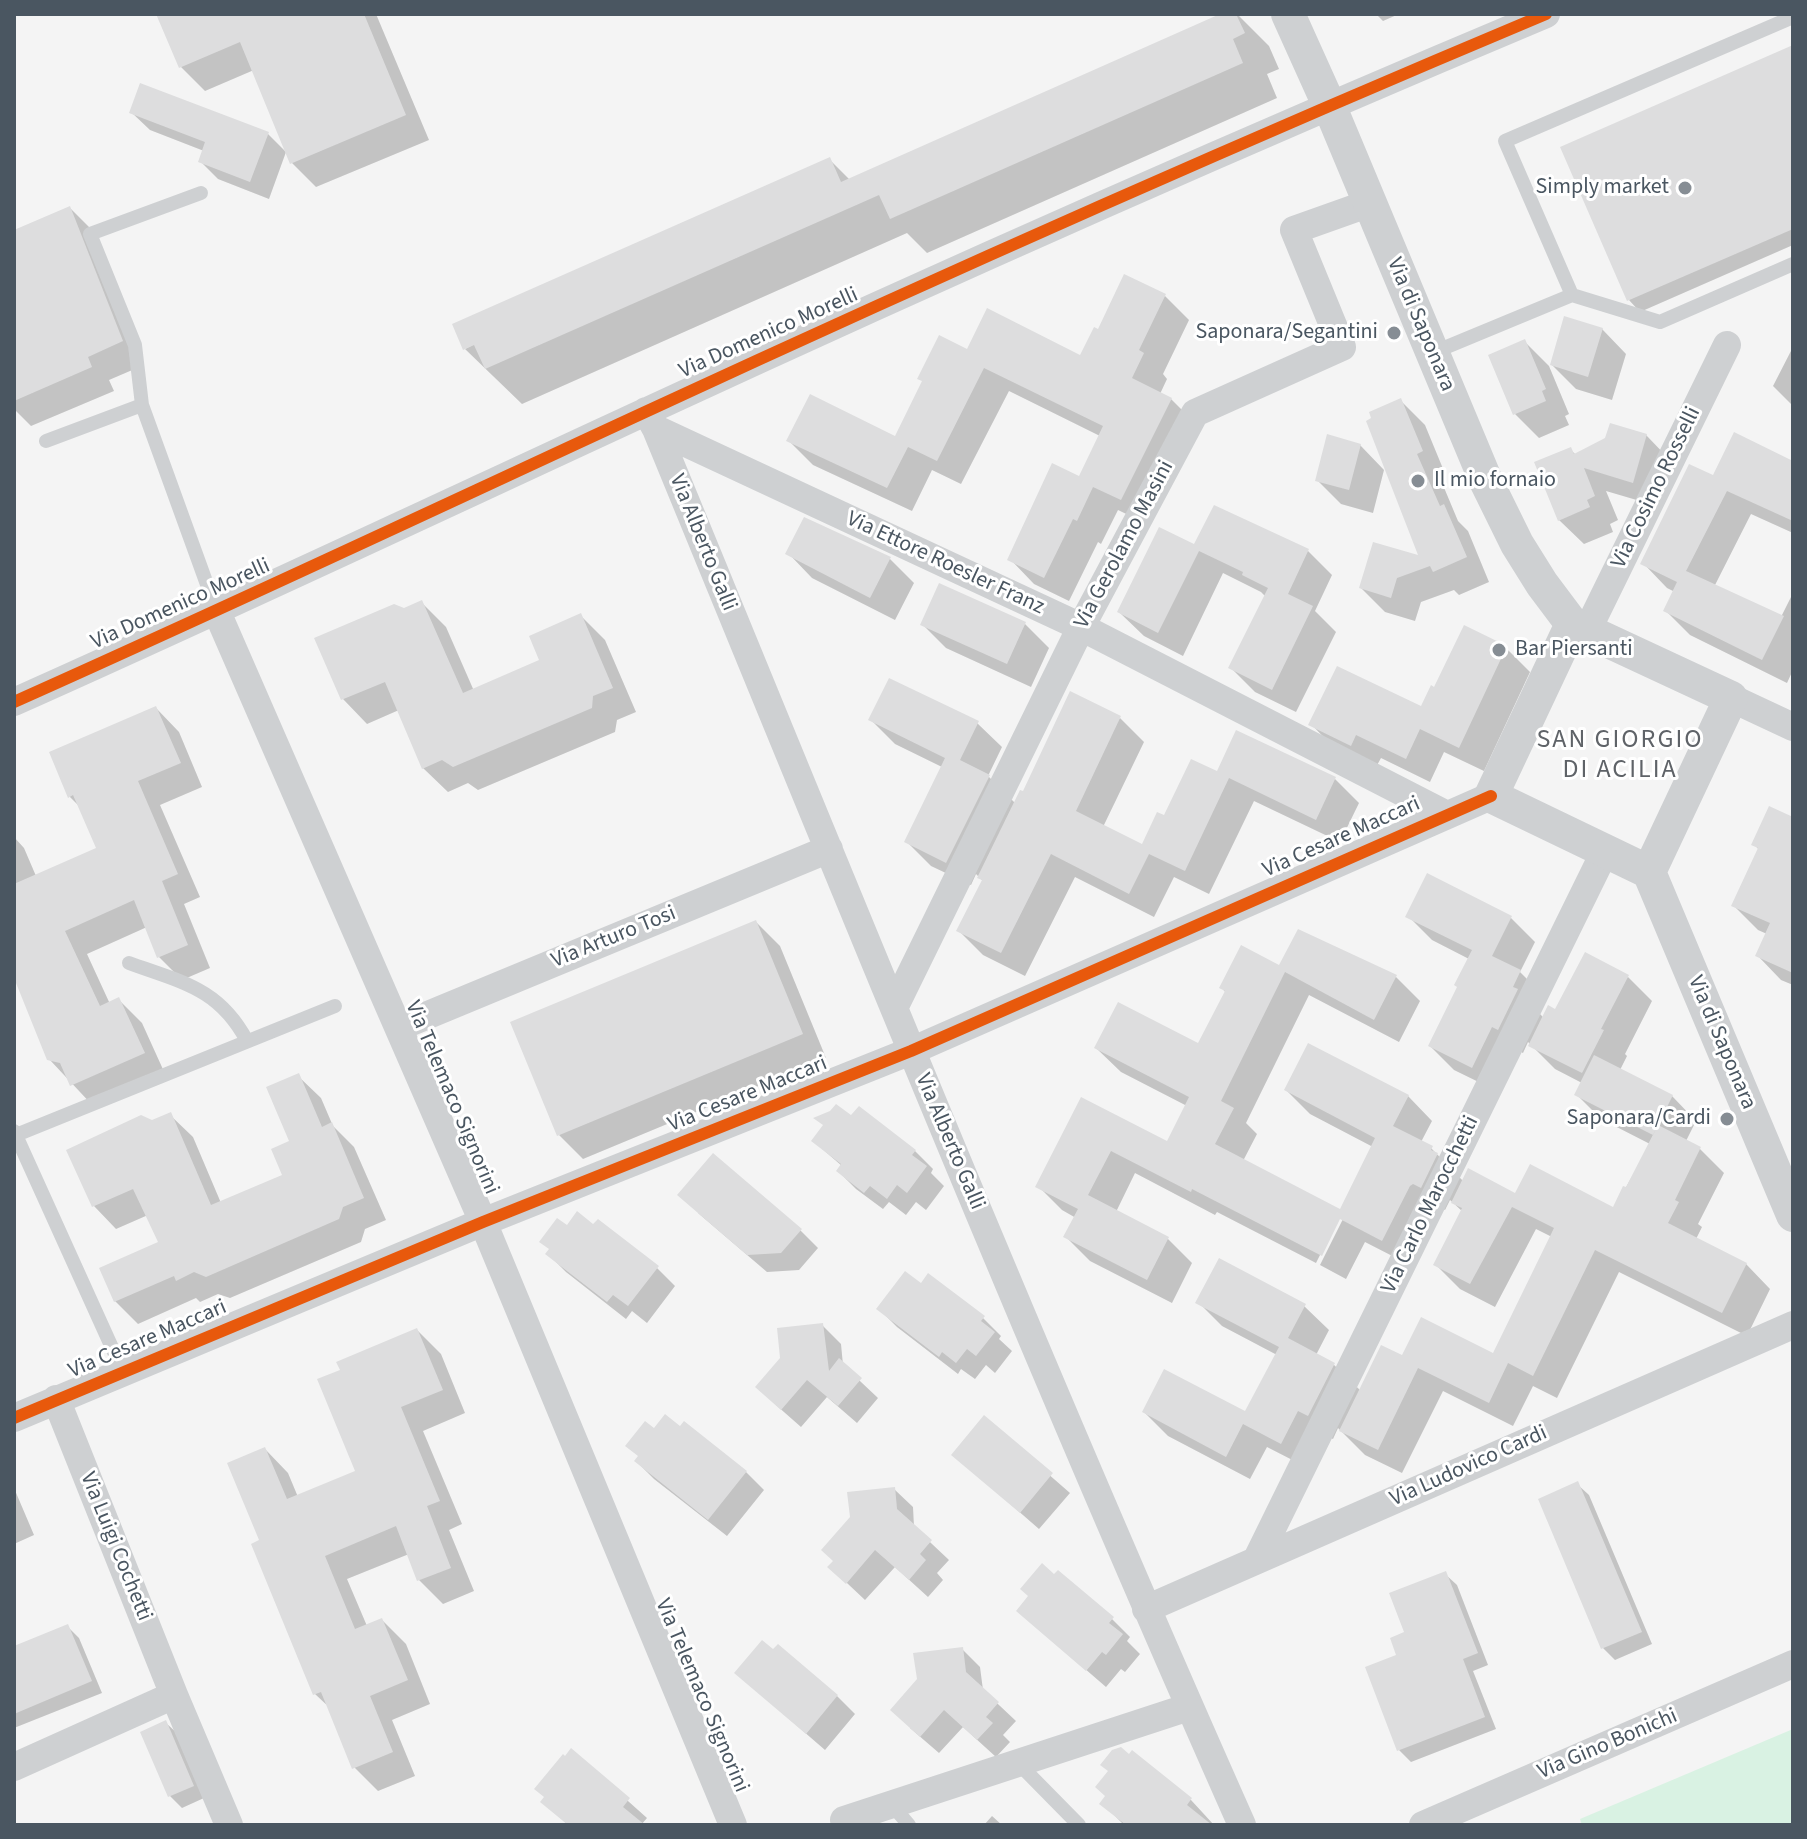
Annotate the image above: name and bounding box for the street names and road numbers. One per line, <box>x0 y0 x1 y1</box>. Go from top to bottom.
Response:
street label: Via di Saponara <box>1380 254 1460 396</box>
street label: Via Domenico Morelli <box>675 283 863 385</box>
street label: Via Cosimo Rosselli <box>1607 403 1707 573</box>
street label: Via Gerolamo Masini <box>1070 456 1180 634</box>
street label: Via Alberto Galli <box>663 471 741 615</box>
street label: Via Ettore Roesler Franz <box>842 507 1048 621</box>
street label: Via Domenico Morelli <box>87 554 275 656</box>
street label: Via Cesare Maccari <box>1259 792 1425 884</box>
street label: Via Arturo Tosi <box>548 901 680 975</box>
street label: Via di Saponara <box>1681 972 1761 1114</box>
street label: Via Telemaco Signorini <box>398 997 504 1199</box>
street label: Via Cesare Maccari <box>665 1051 831 1139</box>
street label: Via Alberto Galli <box>908 1070 990 1214</box>
street label: Via Carlo Marocchetti <box>1377 1112 1485 1298</box>
street label: Via Cesare Maccari <box>65 1295 231 1385</box>
street label: Via Ludovico Cardi <box>1386 1421 1552 1513</box>
street label: Via Luigi Cochetti <box>73 1469 157 1625</box>
street label: Via Telemaco Signorini <box>648 1595 754 1797</box>
street label: Via Gino Bonichi <box>1534 1704 1682 1786</box>

